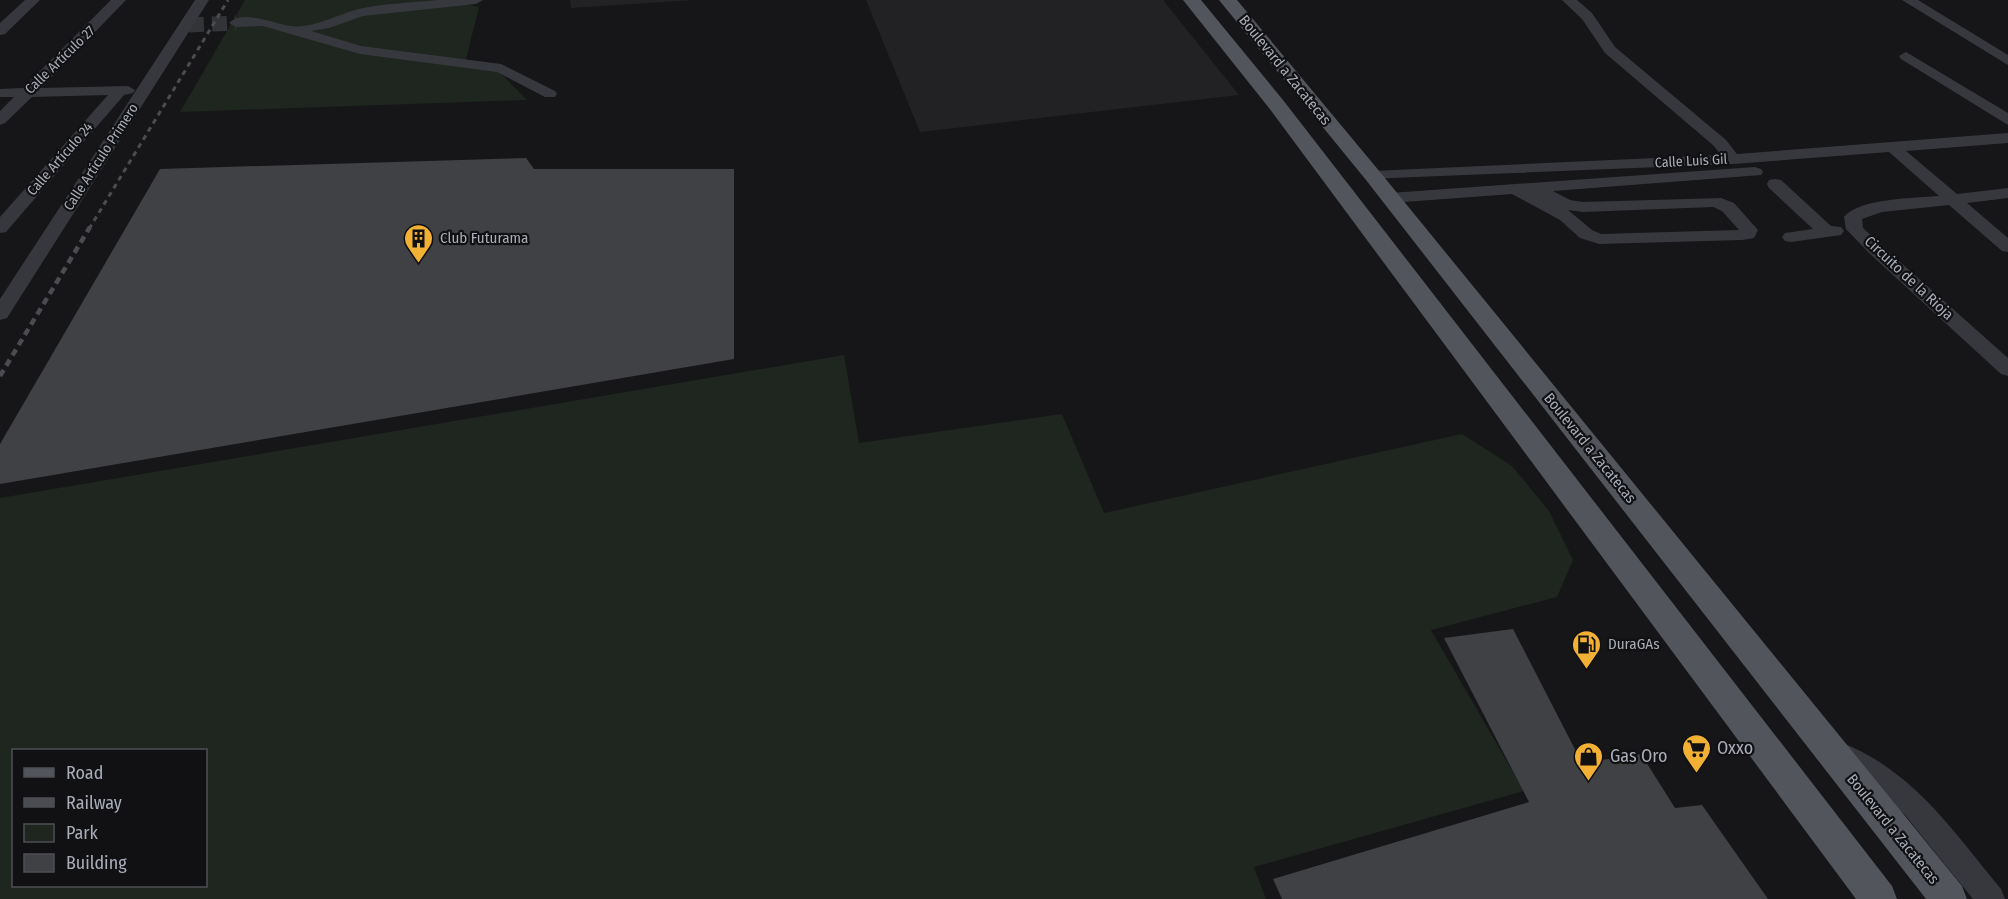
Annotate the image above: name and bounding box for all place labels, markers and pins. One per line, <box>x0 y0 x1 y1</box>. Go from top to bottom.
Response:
building icon: Club Futurama <box>403 222 435 264</box>
place label: Club Futurama <box>440 229 528 247</box>
fuel station icon: DuraGAs <box>1571 628 1603 670</box>
place label: DuraGAs <box>1608 635 1660 653</box>
supermarket icon: Oxxo <box>1680 732 1712 774</box>
place label: Oxxo <box>1717 737 1753 759</box>
shop icon: Gas Oro <box>1573 740 1605 782</box>
place label: Gas Oro <box>1610 745 1667 767</box>

